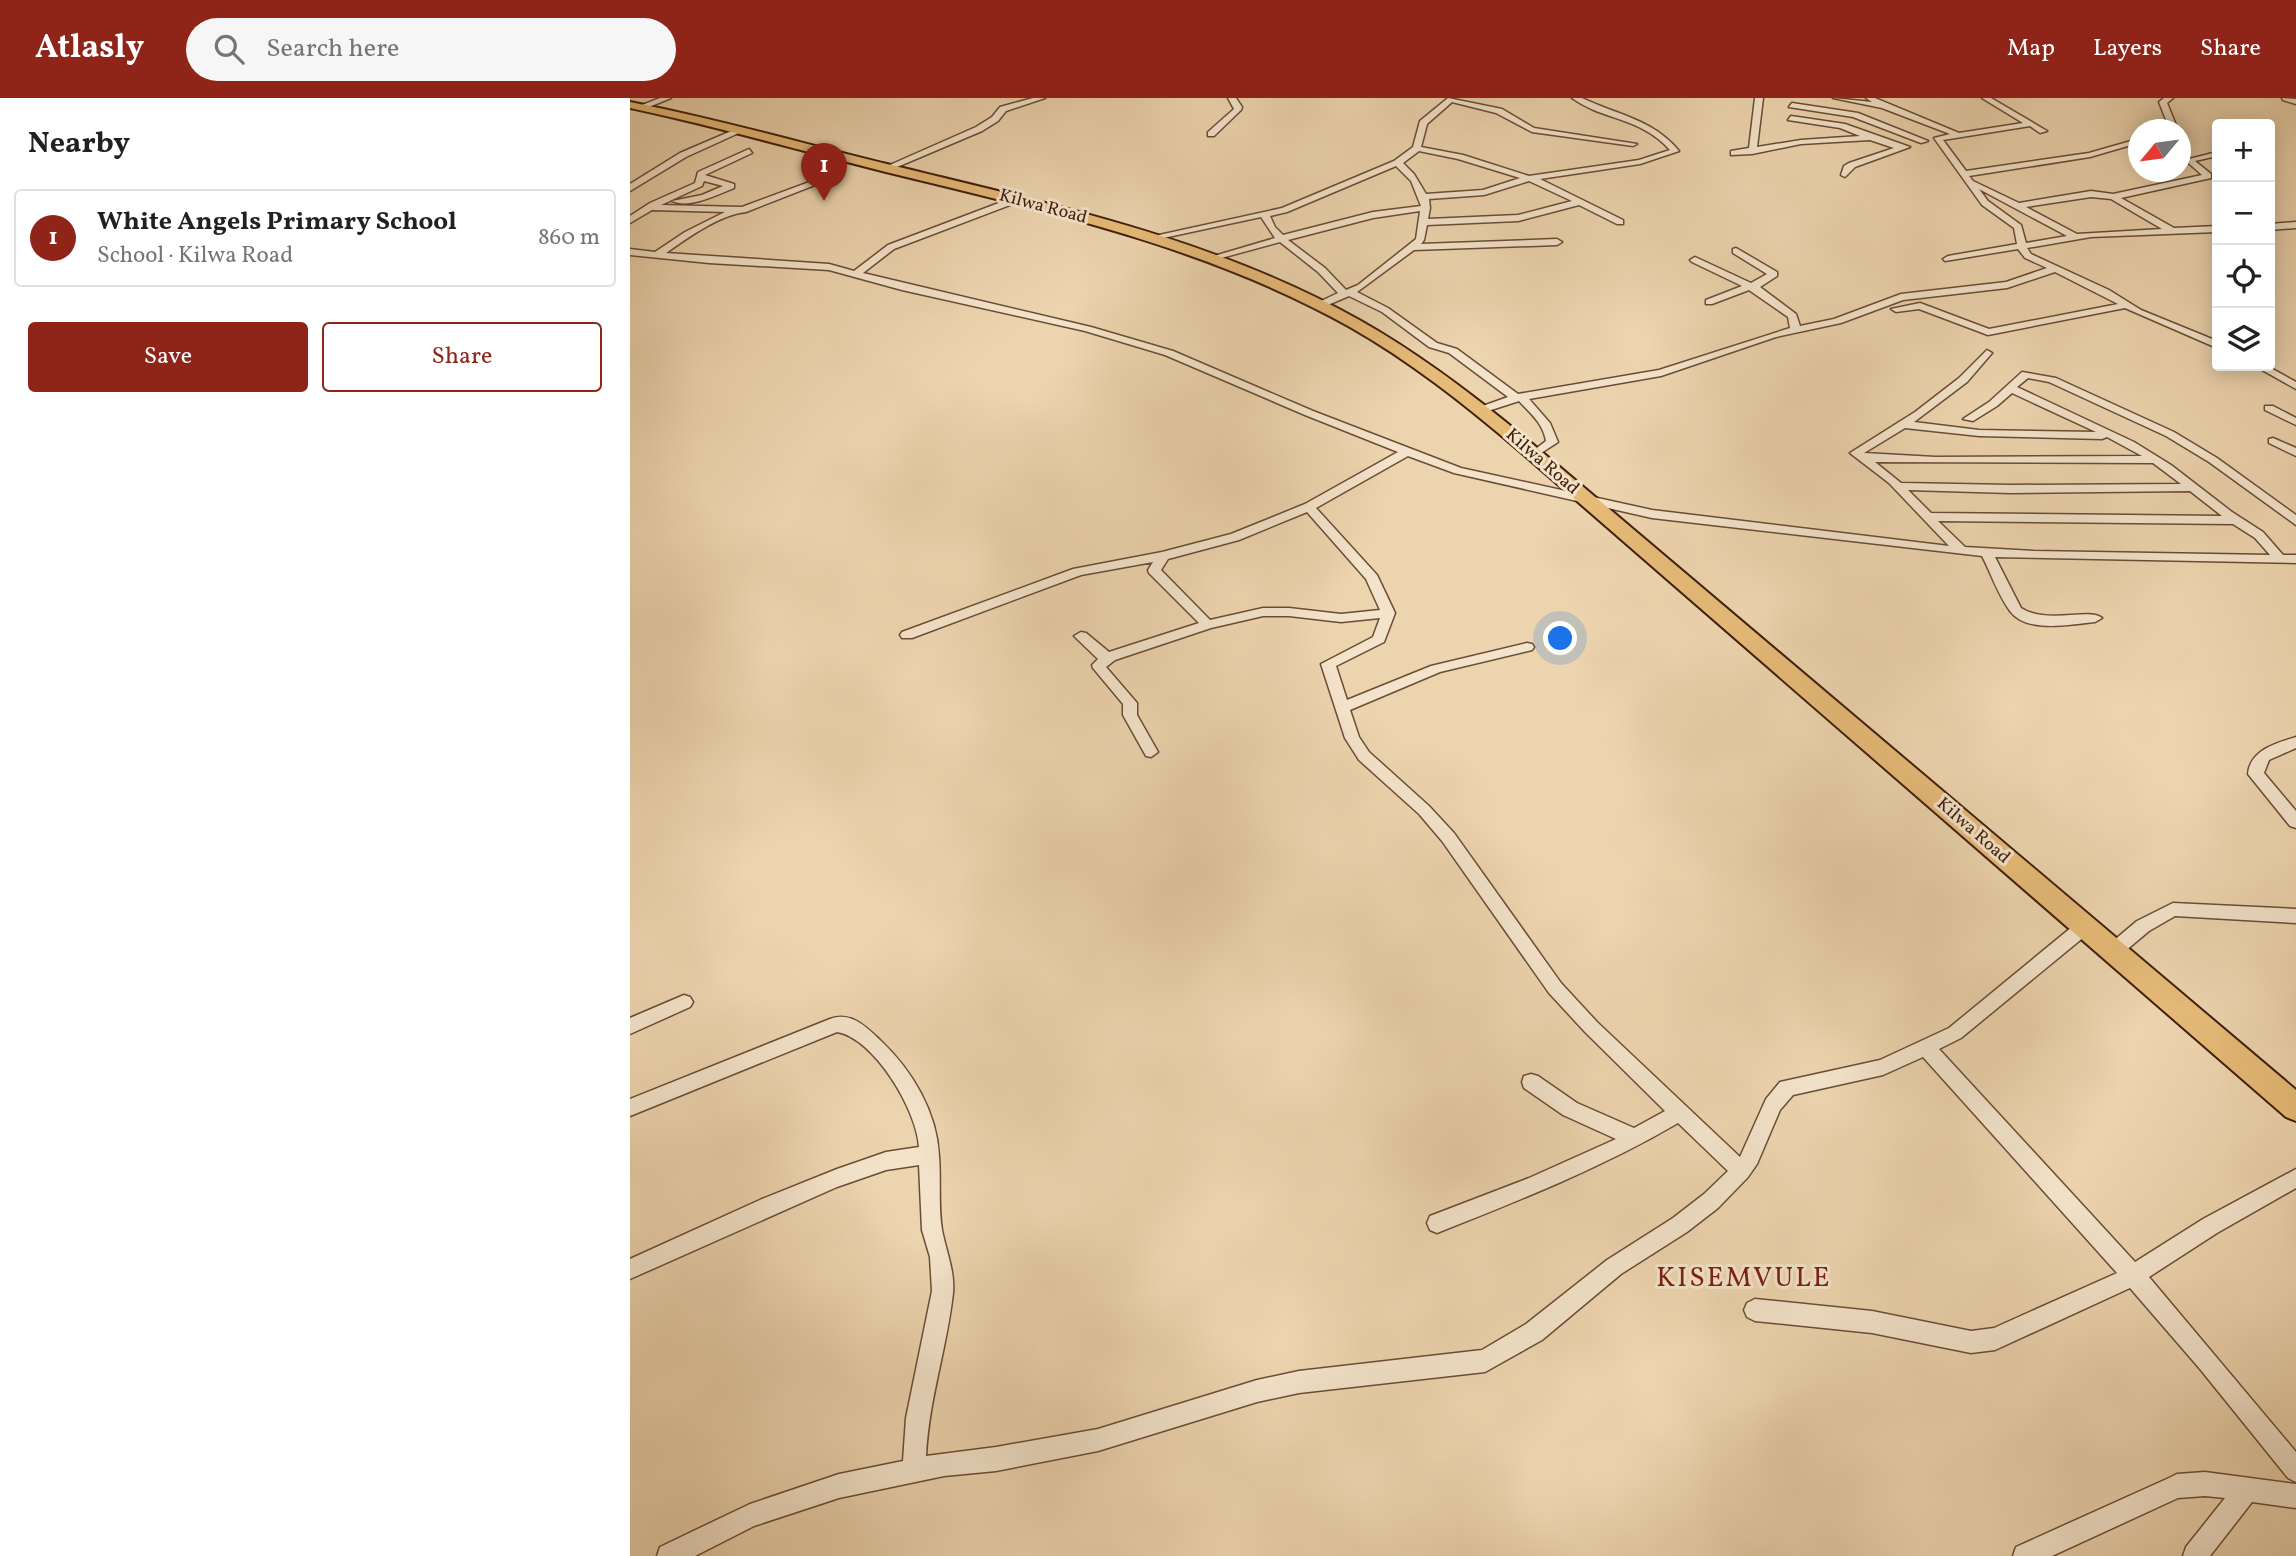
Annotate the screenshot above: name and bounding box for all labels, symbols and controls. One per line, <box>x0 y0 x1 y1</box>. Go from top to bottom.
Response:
search box <box>186 18 676 81</box>
text: Atlasly <box>35 26 144 72</box>
icon: search <box>210 30 248 68</box>
text: Search here <box>266 31 399 67</box>
text: Map <box>2007 32 2055 66</box>
text: Layers <box>2093 32 2162 66</box>
text: Share <box>2200 32 2261 66</box>
north arrow <box>2128 119 2191 182</box>
map controls <box>2212 119 2275 371</box>
button: + <box>2212 119 2275 182</box>
text: Nearby <box>28 123 130 165</box>
pin: 1 <box>801 143 847 201</box>
button: − <box>2212 182 2275 245</box>
street label: Kilwa Road <box>996 183 1090 231</box>
text: White Angels Primary School <box>97 204 457 240</box>
text: 1 <box>48 222 58 254</box>
text: 860 m <box>538 222 600 254</box>
text: School · Kilwa Road <box>97 240 293 272</box>
button: locate <box>2212 245 2275 308</box>
button: layers <box>2212 308 2275 371</box>
button: Save <box>28 322 308 392</box>
button: Share <box>322 322 602 392</box>
street label: Kilwa Road <box>1500 423 1584 501</box>
your location <box>1543 621 1577 655</box>
street label: Kilwa Road <box>1931 792 2015 870</box>
district label: KISEMVULE <box>1656 1259 1832 1298</box>

